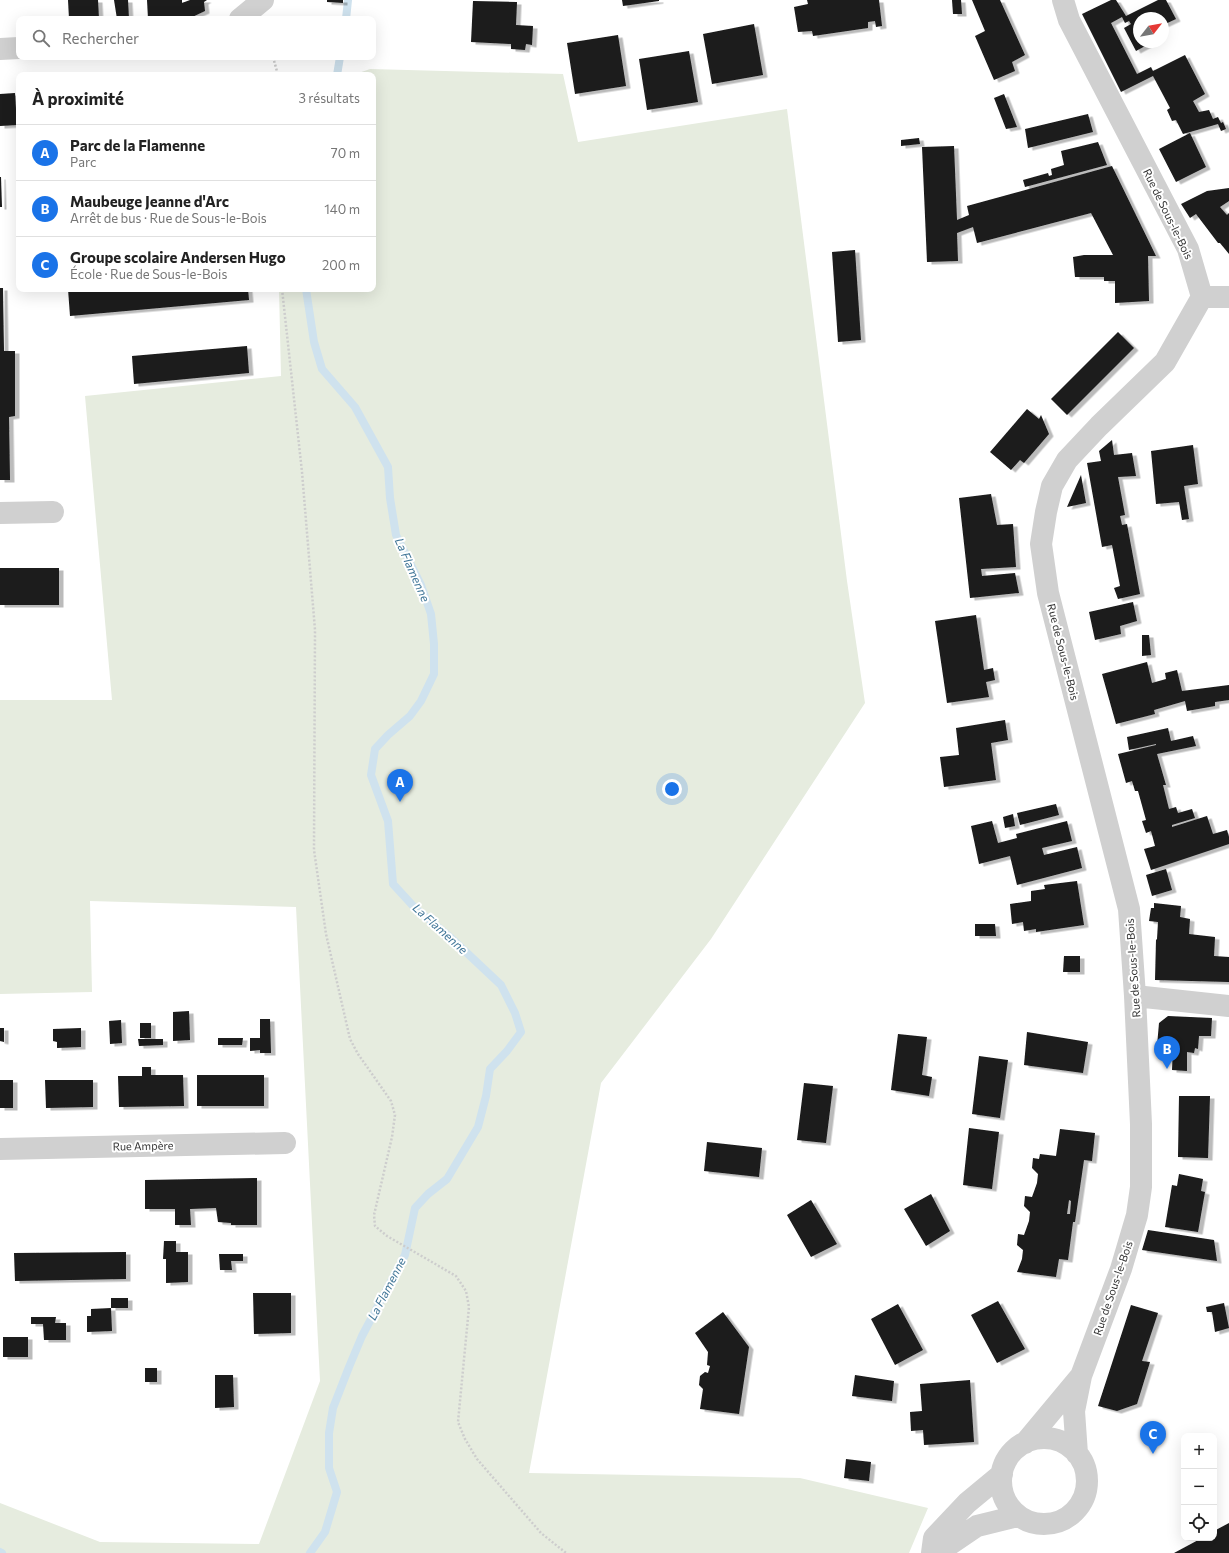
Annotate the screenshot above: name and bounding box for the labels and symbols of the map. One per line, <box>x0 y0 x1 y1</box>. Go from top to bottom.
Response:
north arrow <box>1133 12 1169 48</box>
street label: Rue de Sous-le-Bois <box>1141 166 1196 261</box>
water label: La Flamenne <box>393 535 434 604</box>
street label: Rue de Sous-le-Bois <box>1045 602 1082 702</box>
pin: A <box>387 769 413 802</box>
your location <box>662 779 682 799</box>
water label: La Flamenne <box>411 900 471 957</box>
street label: Rue de Sous-le-Bois <box>1123 918 1142 1018</box>
pin: B <box>1154 1036 1180 1069</box>
street label: Rue Ampère <box>112 1138 174 1153</box>
street label: Rue de Sous-le-Bois <box>1090 1239 1135 1337</box>
water label: La Flamenne <box>364 1254 408 1322</box>
pin: C <box>1140 1421 1166 1454</box>

